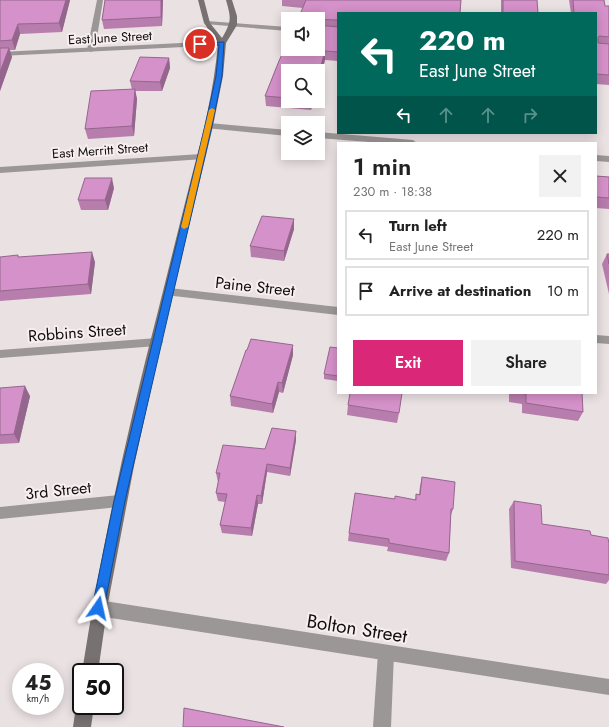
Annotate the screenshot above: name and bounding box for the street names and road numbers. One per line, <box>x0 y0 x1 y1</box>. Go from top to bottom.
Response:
street label: East June Street <box>68 26 153 49</box>
street label: East Merritt Street <box>51 138 150 163</box>
street label: Paine Street <box>214 271 296 302</box>
street label: Robbins Street <box>27 318 127 347</box>
street label: 3rd Street <box>24 476 92 505</box>
street label: Bolton Street <box>305 607 409 650</box>

